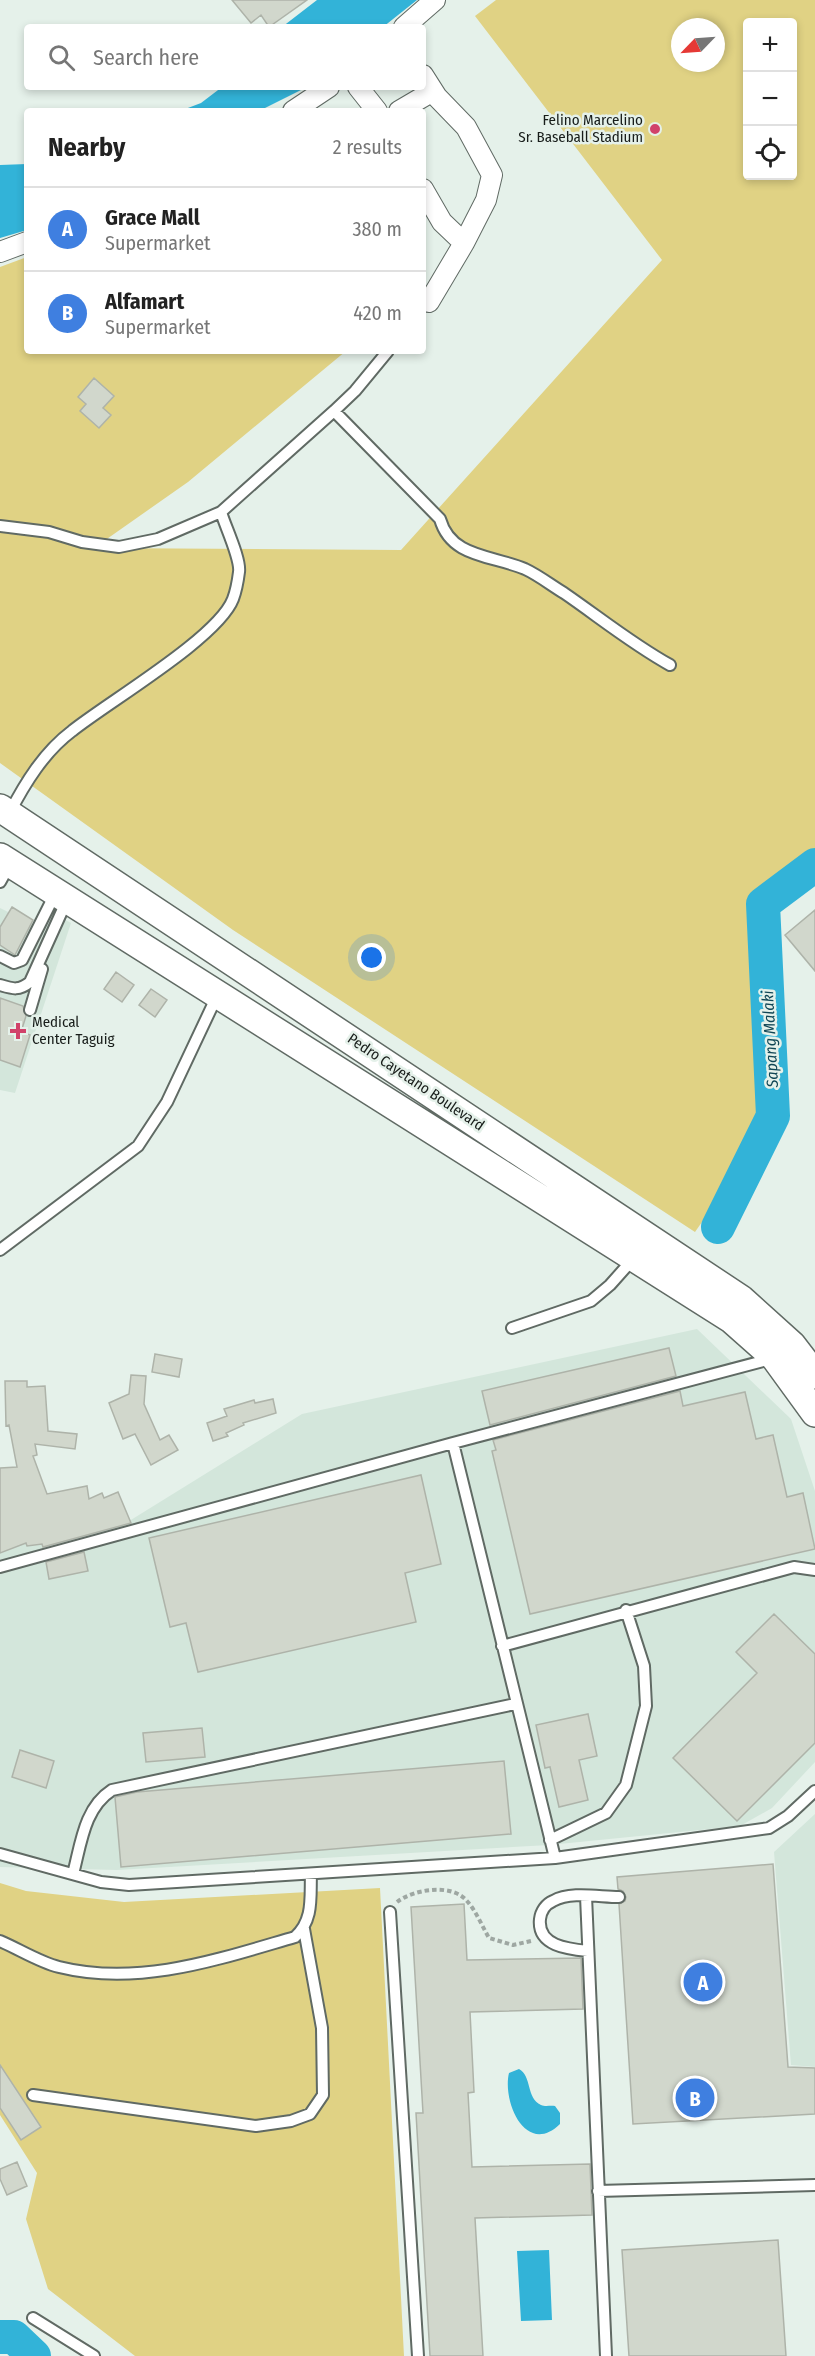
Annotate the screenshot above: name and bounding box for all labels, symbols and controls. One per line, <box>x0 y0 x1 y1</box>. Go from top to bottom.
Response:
north arrow <box>671 18 725 72</box>
map controls <box>743 18 797 180</box>
button: + <box>743 18 797 72</box>
search box <box>24 24 426 90</box>
icon: search <box>45 41 78 74</box>
text: Search here <box>93 44 199 71</box>
button: − <box>743 72 797 126</box>
place label: Felino Marcelino Sr. Baseball Stadium <box>518 111 643 146</box>
marker: Felino Marcelino Sr. Baseball Stadium <box>648 122 662 136</box>
button: locate <box>743 126 797 180</box>
text: Nearby <box>48 132 125 163</box>
text: 2 results <box>333 135 402 159</box>
text: Grace Mall <box>105 204 200 231</box>
text: A <box>62 217 73 241</box>
text: 380 m <box>352 217 402 241</box>
text: Supermarket <box>105 231 211 255</box>
text: Alfamart <box>105 288 184 315</box>
text: B <box>62 301 73 325</box>
text: 420 m <box>353 301 402 325</box>
text: Supermarket <box>105 315 211 339</box>
your location <box>357 943 386 972</box>
water label: Sapang Malaki <box>758 990 782 1089</box>
place label: Medical Center Taguig <box>32 1013 114 1048</box>
marker: Medical Center Taguig <box>9 1022 27 1040</box>
street label: Pedro Cayetano Boulevard <box>344 1030 488 1134</box>
pin: A <box>684 1960 722 2004</box>
pin: B <box>676 2076 714 2120</box>

